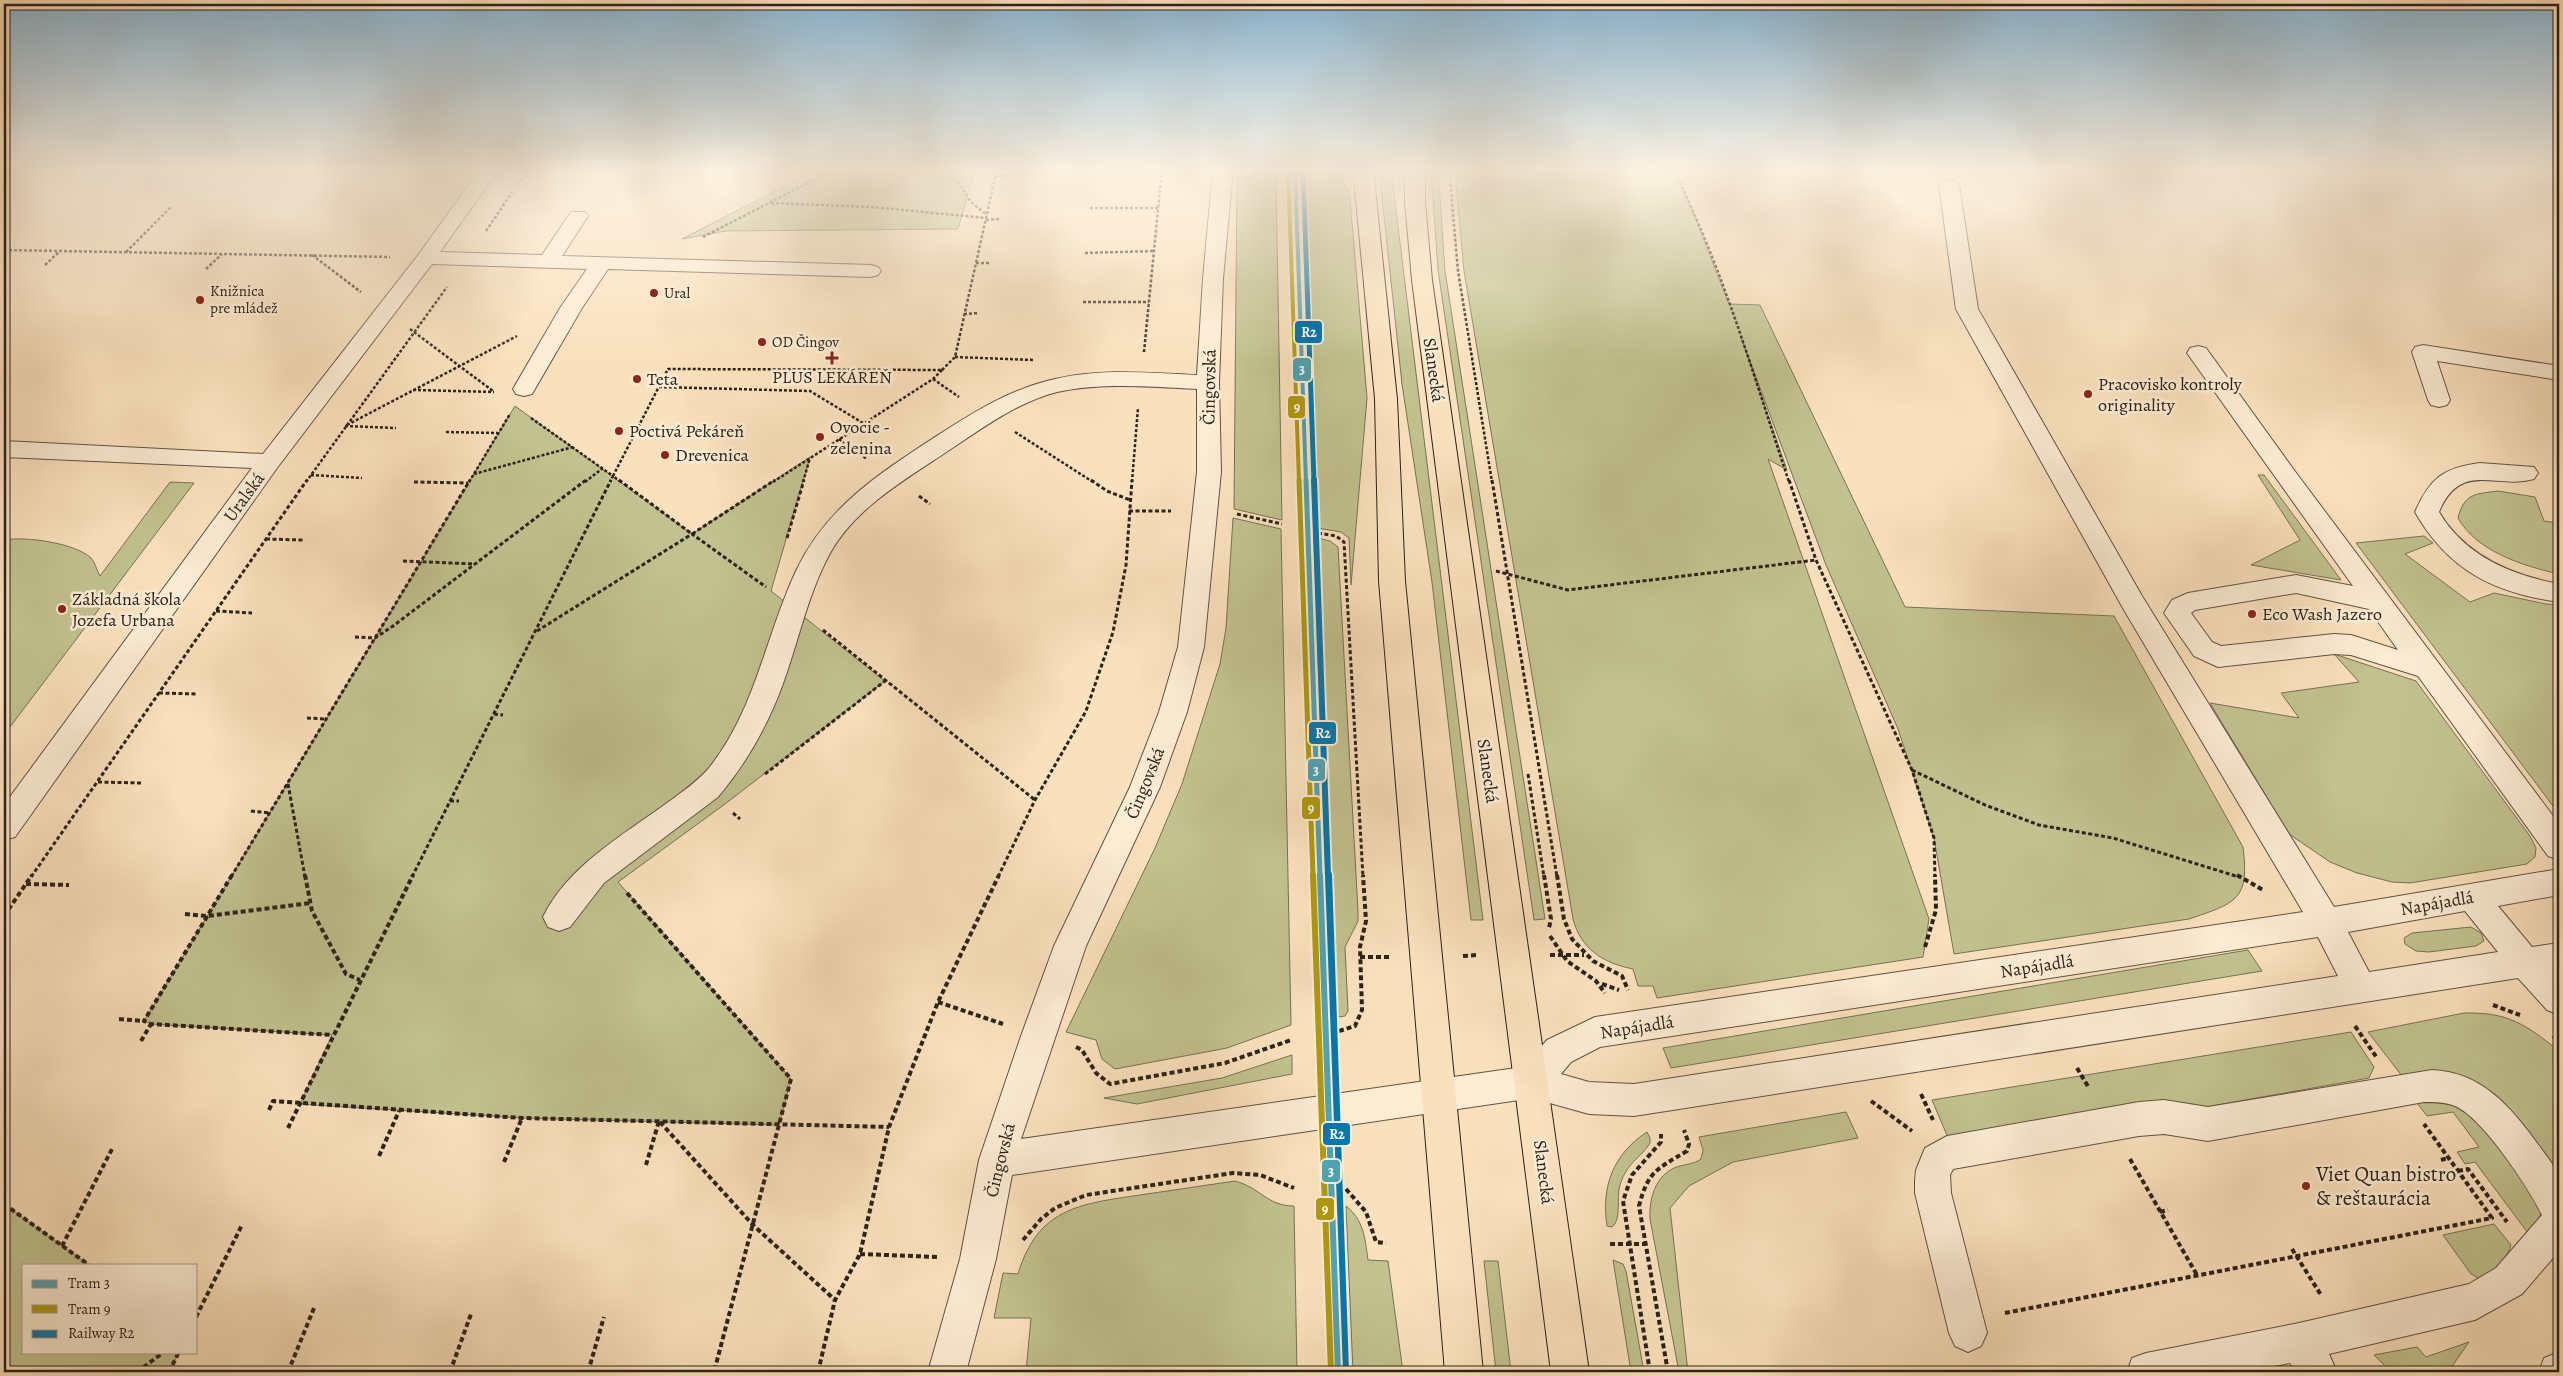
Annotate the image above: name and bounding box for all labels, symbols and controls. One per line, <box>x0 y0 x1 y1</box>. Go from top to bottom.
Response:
place label: Knižnica pre mládež <box>210 281 278 318</box>
place label: Ural <box>664 283 691 303</box>
marker: Ural <box>648 287 660 299</box>
marker: Knižnica pre mládež <box>194 294 206 306</box>
line badge: R2 <box>1294 320 1323 344</box>
text: R2 <box>1301 323 1317 342</box>
place label: OD Čingov <box>772 332 839 352</box>
marker: OD Čingov <box>756 336 768 348</box>
street label: Slanecká <box>1418 336 1450 404</box>
street label: Čingovská <box>1196 348 1222 425</box>
marker: PLUS LEKÁREŇ <box>826 352 838 364</box>
line badge: 3 <box>1292 357 1312 382</box>
text: 3 <box>1299 360 1305 379</box>
place label: PLUS LEKÁREŇ <box>772 365 892 389</box>
place label: Teta <box>647 367 679 391</box>
place label: Pracovisko kontroly originality <box>2098 372 2243 417</box>
marker: Teta <box>631 373 643 385</box>
marker: Pracovisko kontroly originality <box>2082 388 2094 400</box>
line badge: 9 <box>1287 395 1306 419</box>
text: 9 <box>1294 398 1301 417</box>
place label: Ovocie - zelenina <box>830 415 893 460</box>
place label: Poctivá Pekáreň <box>629 419 744 443</box>
marker: Poctivá Pekáreň <box>613 425 625 437</box>
marker: Ovocie - zelenina <box>814 431 826 443</box>
place label: Drevenica <box>675 443 750 467</box>
marker: Drevenica <box>659 449 671 461</box>
street label: Uralská <box>218 467 270 527</box>
place label: Základná škola Jozefa Urbana <box>72 587 182 632</box>
place label: Eco Wash Jazero <box>2262 602 2382 626</box>
marker: Základná škola Jozefa Urbana <box>56 603 68 615</box>
marker: Eco Wash Jazero <box>2246 608 2258 620</box>
line badge: R2 <box>1308 721 1337 745</box>
text: R2 <box>1315 724 1331 743</box>
street label: Slanecká <box>1472 737 1504 805</box>
street label: Čingovská <box>1120 743 1171 823</box>
line badge: 3 <box>1307 758 1326 782</box>
text: 3 <box>1313 761 1319 780</box>
line badge: 9 <box>1301 796 1321 820</box>
text: 9 <box>1308 799 1315 818</box>
street label: Napájadlá <box>2398 885 2476 921</box>
street label: Napájadlá <box>1998 948 2076 984</box>
street label: Napájadlá <box>1598 1009 1676 1045</box>
street label: Čingovská <box>979 1120 1021 1200</box>
line badge: R2 <box>1322 1122 1351 1146</box>
text: R2 <box>1329 1125 1345 1144</box>
street label: Slanecká <box>1528 1138 1560 1206</box>
line badge: 3 <box>1321 1159 1341 1183</box>
place label: Viet Quan bistro & reštaurácia <box>2315 1160 2456 1212</box>
text: 3 <box>1328 1162 1334 1181</box>
marker: Viet Quan bistro & reštaurácia <box>2300 1180 2312 1192</box>
line badge: 9 <box>1315 1197 1335 1221</box>
text: 9 <box>1322 1200 1329 1219</box>
legend <box>22 1264 198 1354</box>
text: Tram 3 <box>68 1273 110 1293</box>
text: Tram 9 <box>68 1299 111 1319</box>
text: Railway R2 <box>68 1323 135 1343</box>

